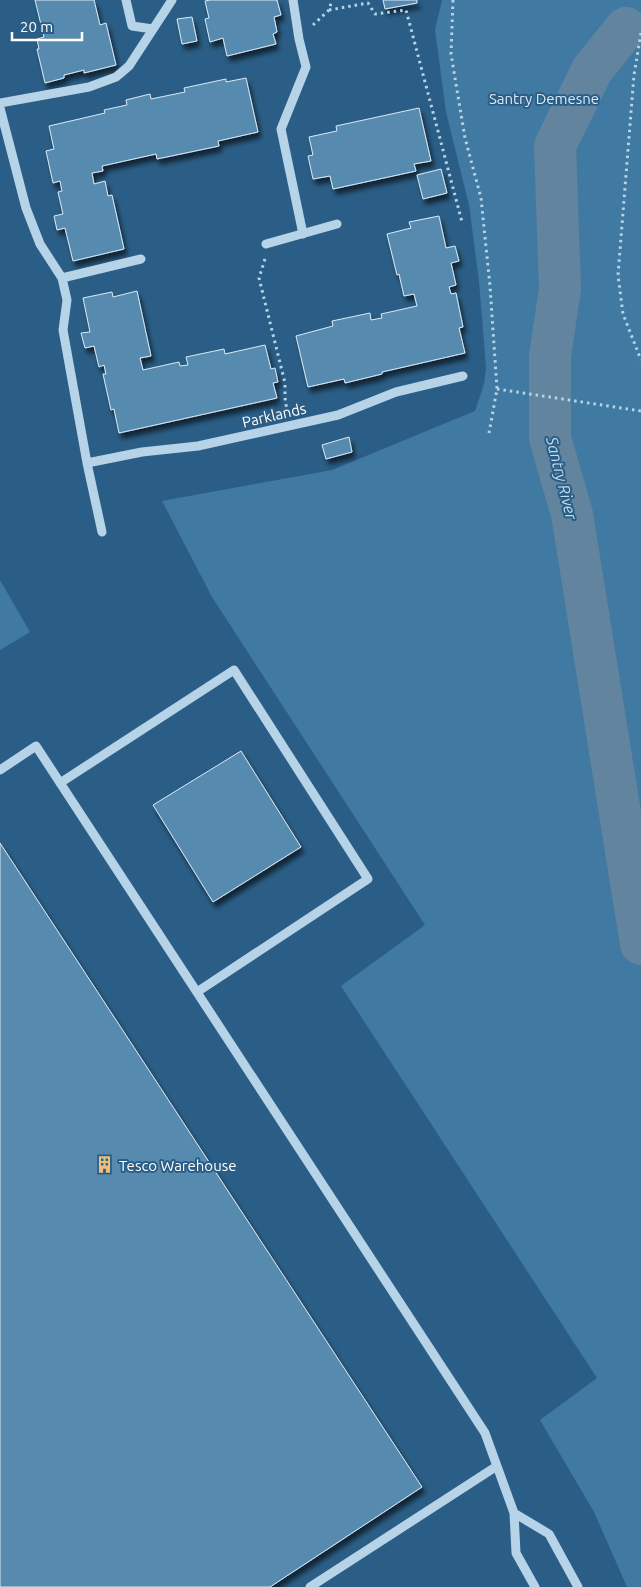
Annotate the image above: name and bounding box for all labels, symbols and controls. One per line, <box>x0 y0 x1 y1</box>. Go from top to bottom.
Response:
scale bar <box>12 10 82 42</box>
text: 20 m <box>20 18 53 35</box>
park label: Santry Demesne <box>489 90 599 107</box>
street label: Parklands <box>240 399 308 431</box>
water label: Santry River <box>543 434 581 522</box>
building icon: Tesco Warehouse <box>95 1155 115 1175</box>
place label: Tesco Warehouse <box>119 1157 236 1174</box>

